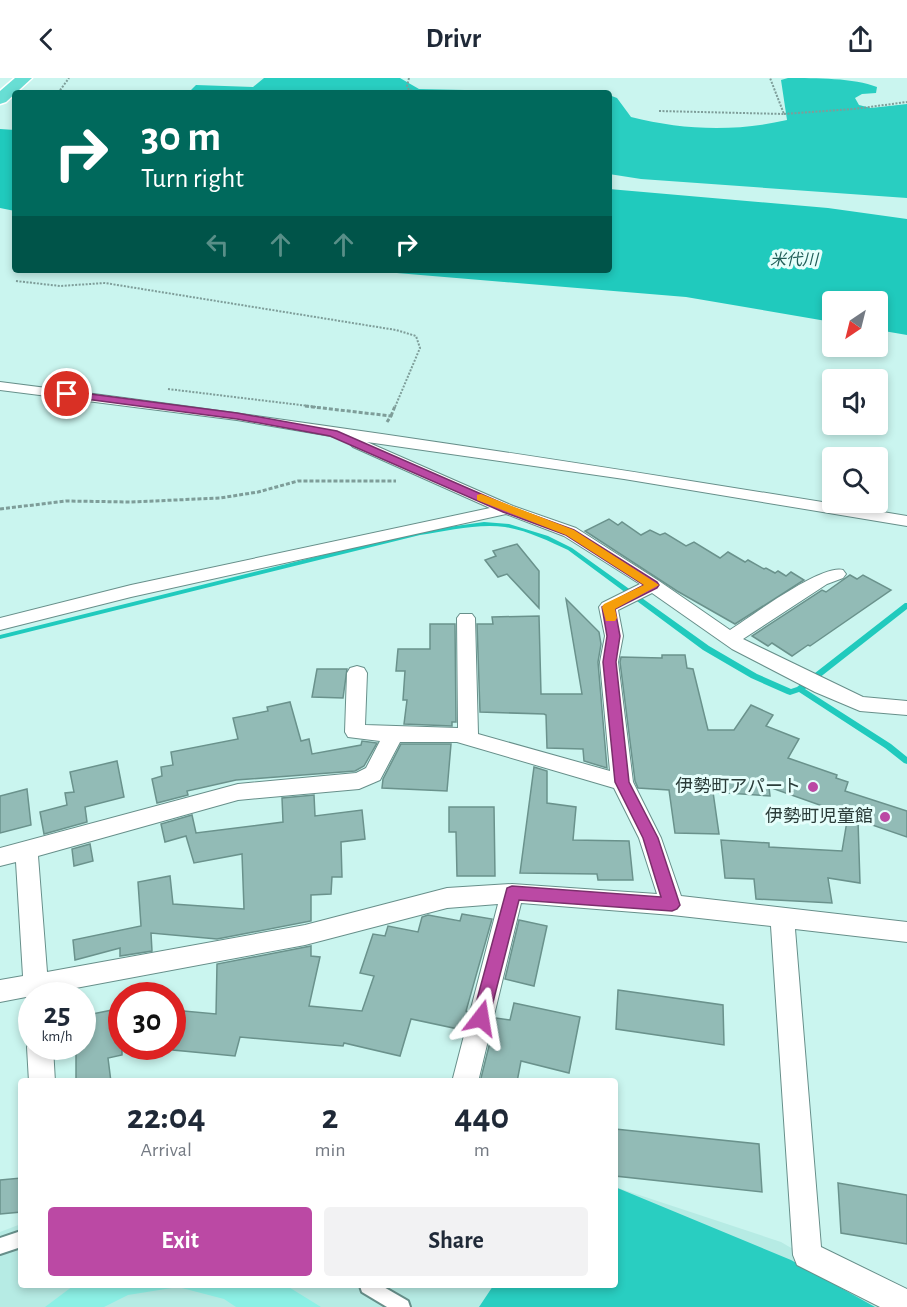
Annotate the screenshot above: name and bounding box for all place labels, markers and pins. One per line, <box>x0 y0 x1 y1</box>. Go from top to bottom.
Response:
pin <box>41 368 92 419</box>
place label: 伊勢町アパート <box>675 776 801 796</box>
marker: 伊勢町アパート <box>806 780 820 794</box>
place label: 伊勢町児童館 <box>765 806 873 826</box>
marker: 伊勢町児童館 <box>878 810 892 824</box>

